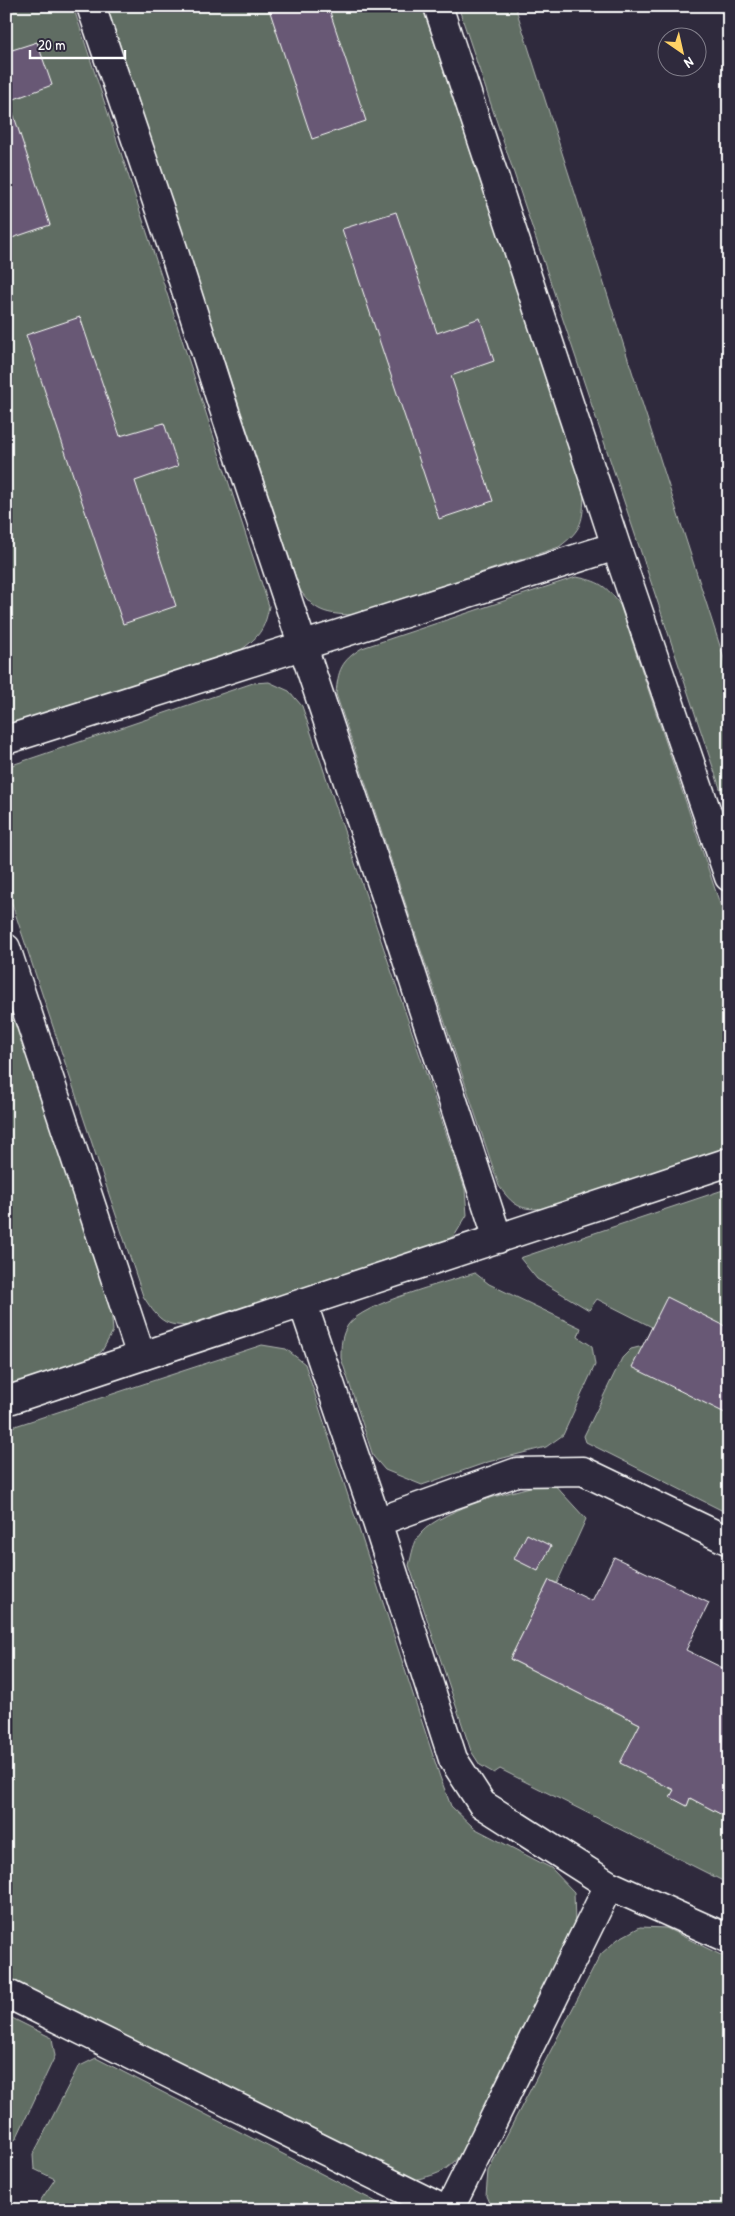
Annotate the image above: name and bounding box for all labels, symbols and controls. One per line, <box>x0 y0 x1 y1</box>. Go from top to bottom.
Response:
scale bar <box>30 28 125 60</box>
north arrow <box>658 28 708 78</box>
text: 20 m <box>38 34 65 55</box>
text: N <box>681 53 698 73</box>

